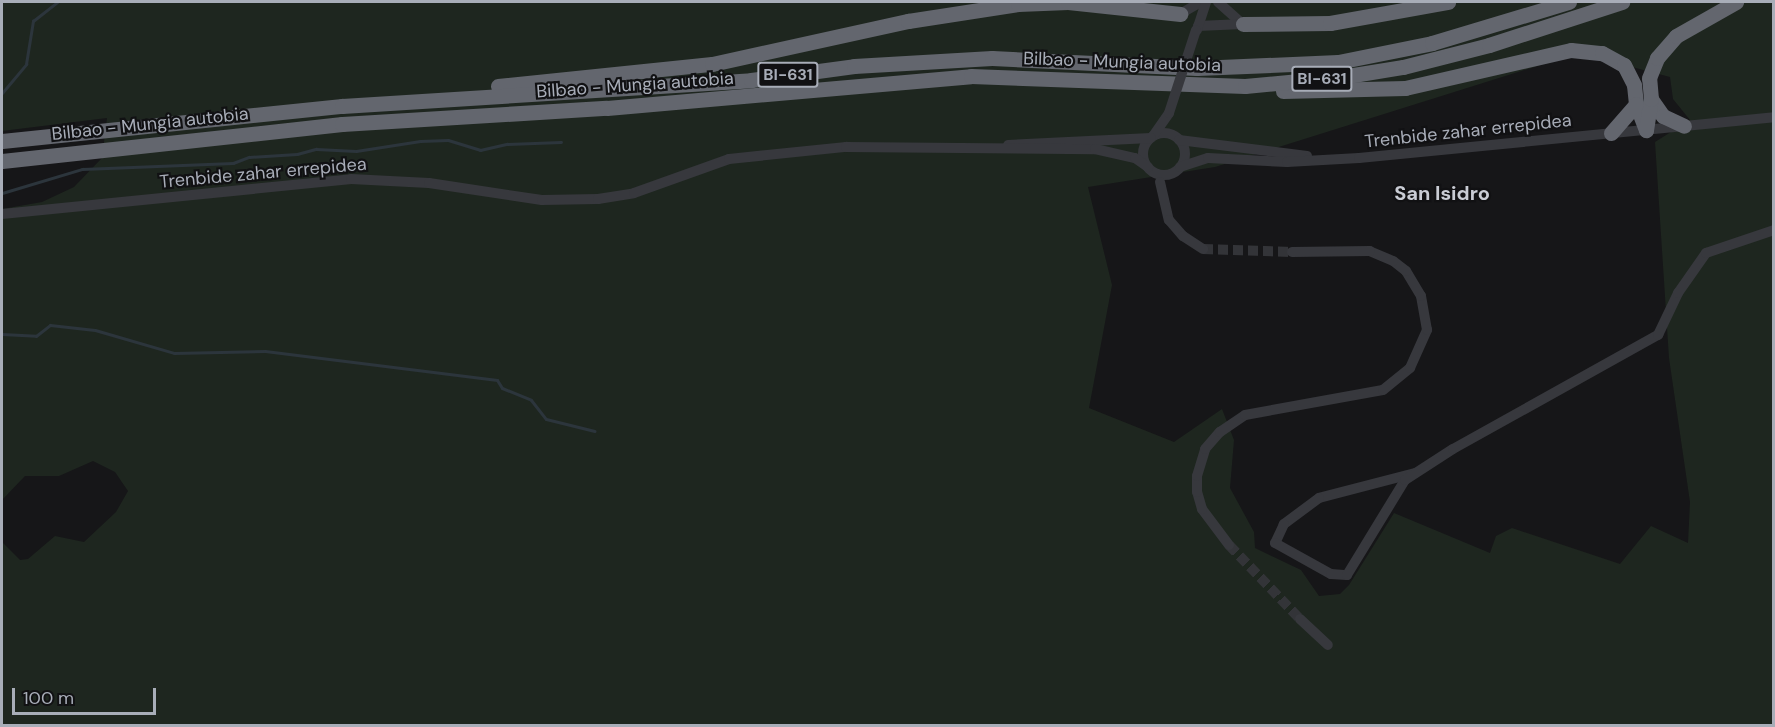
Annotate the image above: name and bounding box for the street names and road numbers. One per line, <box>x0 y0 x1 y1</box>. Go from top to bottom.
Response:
street label: Bilbao - Mungia autobia <box>1023 48 1221 76</box>
road number: BI-631 <box>756 62 820 88</box>
road number: BI-631 <box>1290 66 1354 92</box>
street label: Bilbao - Mungia autobia <box>536 67 734 103</box>
street label: Bilbao - Mungia autobia <box>50 103 250 145</box>
street label: Trenbide zahar errepidea <box>1364 109 1572 153</box>
street label: Trenbide zahar errepidea <box>159 153 367 193</box>

